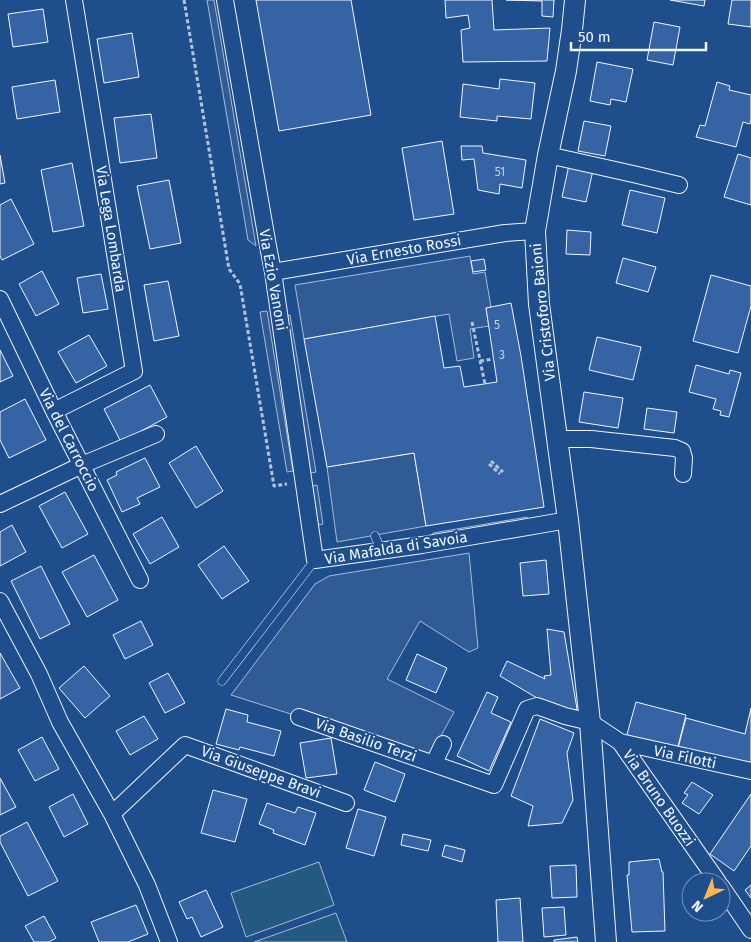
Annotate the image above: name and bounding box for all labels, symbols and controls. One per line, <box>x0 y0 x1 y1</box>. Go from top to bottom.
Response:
scale bar <box>571 20 706 52</box>
text: 50 m <box>578 28 611 46</box>
street label: Via Lega Lombarda <box>92 165 130 293</box>
house number: 51 <box>495 165 505 179</box>
street label: Via Ezio Vanoni <box>255 228 291 332</box>
street label: Via Ernesto Rossi <box>345 231 463 269</box>
street label: Via Cristoforo Baioni <box>527 242 559 382</box>
house number: 5 <box>494 318 500 332</box>
house number: 3 <box>499 348 505 362</box>
street label: Via del Carroccio <box>35 385 103 495</box>
street label: Via Mafalda di Savoia <box>323 528 469 568</box>
street label: Via Basilio Terzi <box>313 714 419 766</box>
street label: Via Giuseppe Bravi <box>199 742 323 802</box>
street label: Via Filotti <box>652 742 718 772</box>
street label: Via Bruno Buozzi <box>619 746 699 850</box>
north arrow <box>681 872 731 922</box>
text: N <box>688 897 707 916</box>

